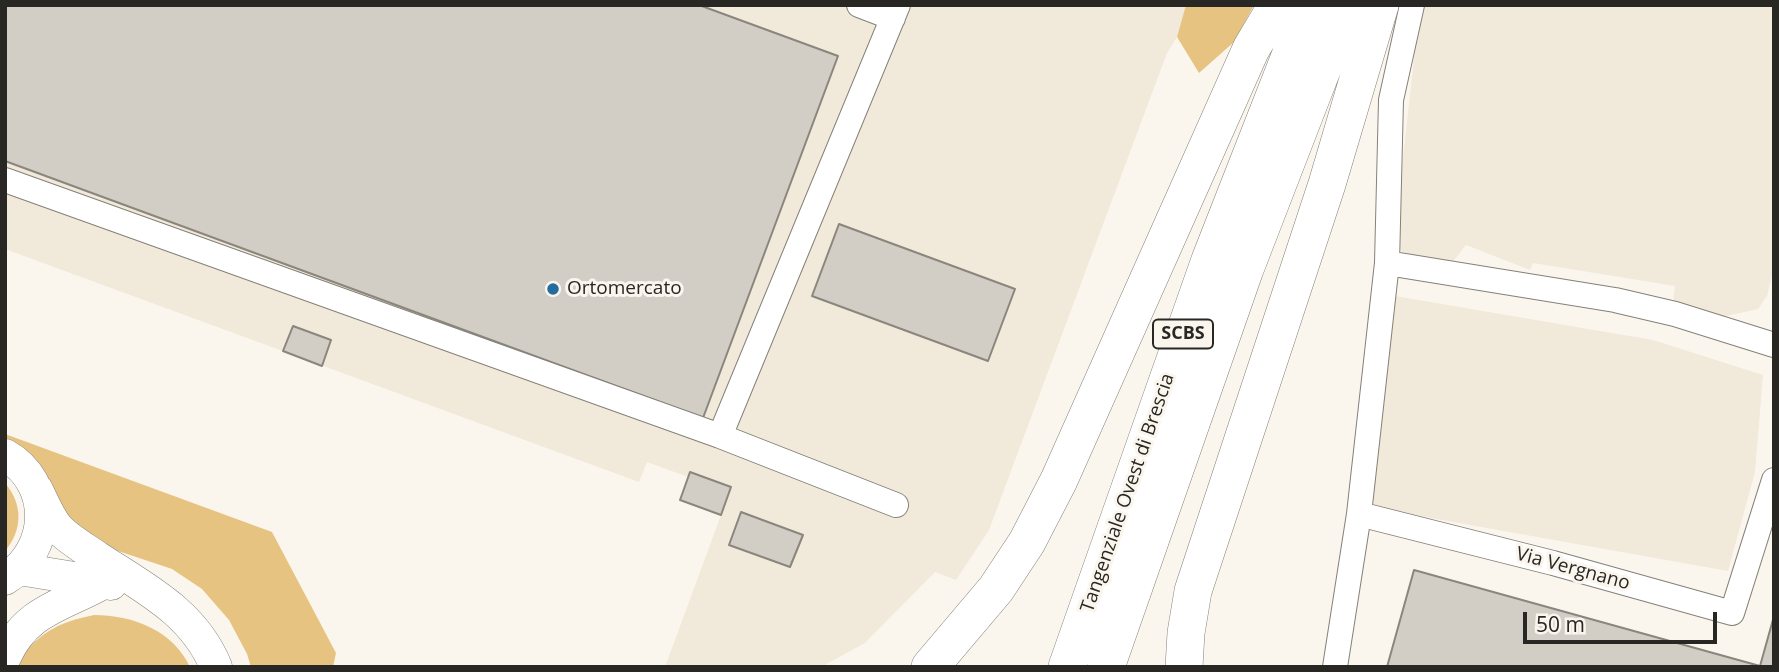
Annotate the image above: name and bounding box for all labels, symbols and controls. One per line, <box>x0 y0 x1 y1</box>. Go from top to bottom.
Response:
place label: Ortomercato <box>567 278 682 300</box>
marker: Ortomercato <box>545 281 561 297</box>
road number: SCBS <box>1153 320 1213 348</box>
street label: Tangenziale Ovest di Brescia <box>1076 371 1180 615</box>
street label: Via Vergnano <box>1514 543 1632 595</box>
scale bar <box>1527 598 1721 642</box>
text: 50 m <box>1536 610 1585 638</box>

